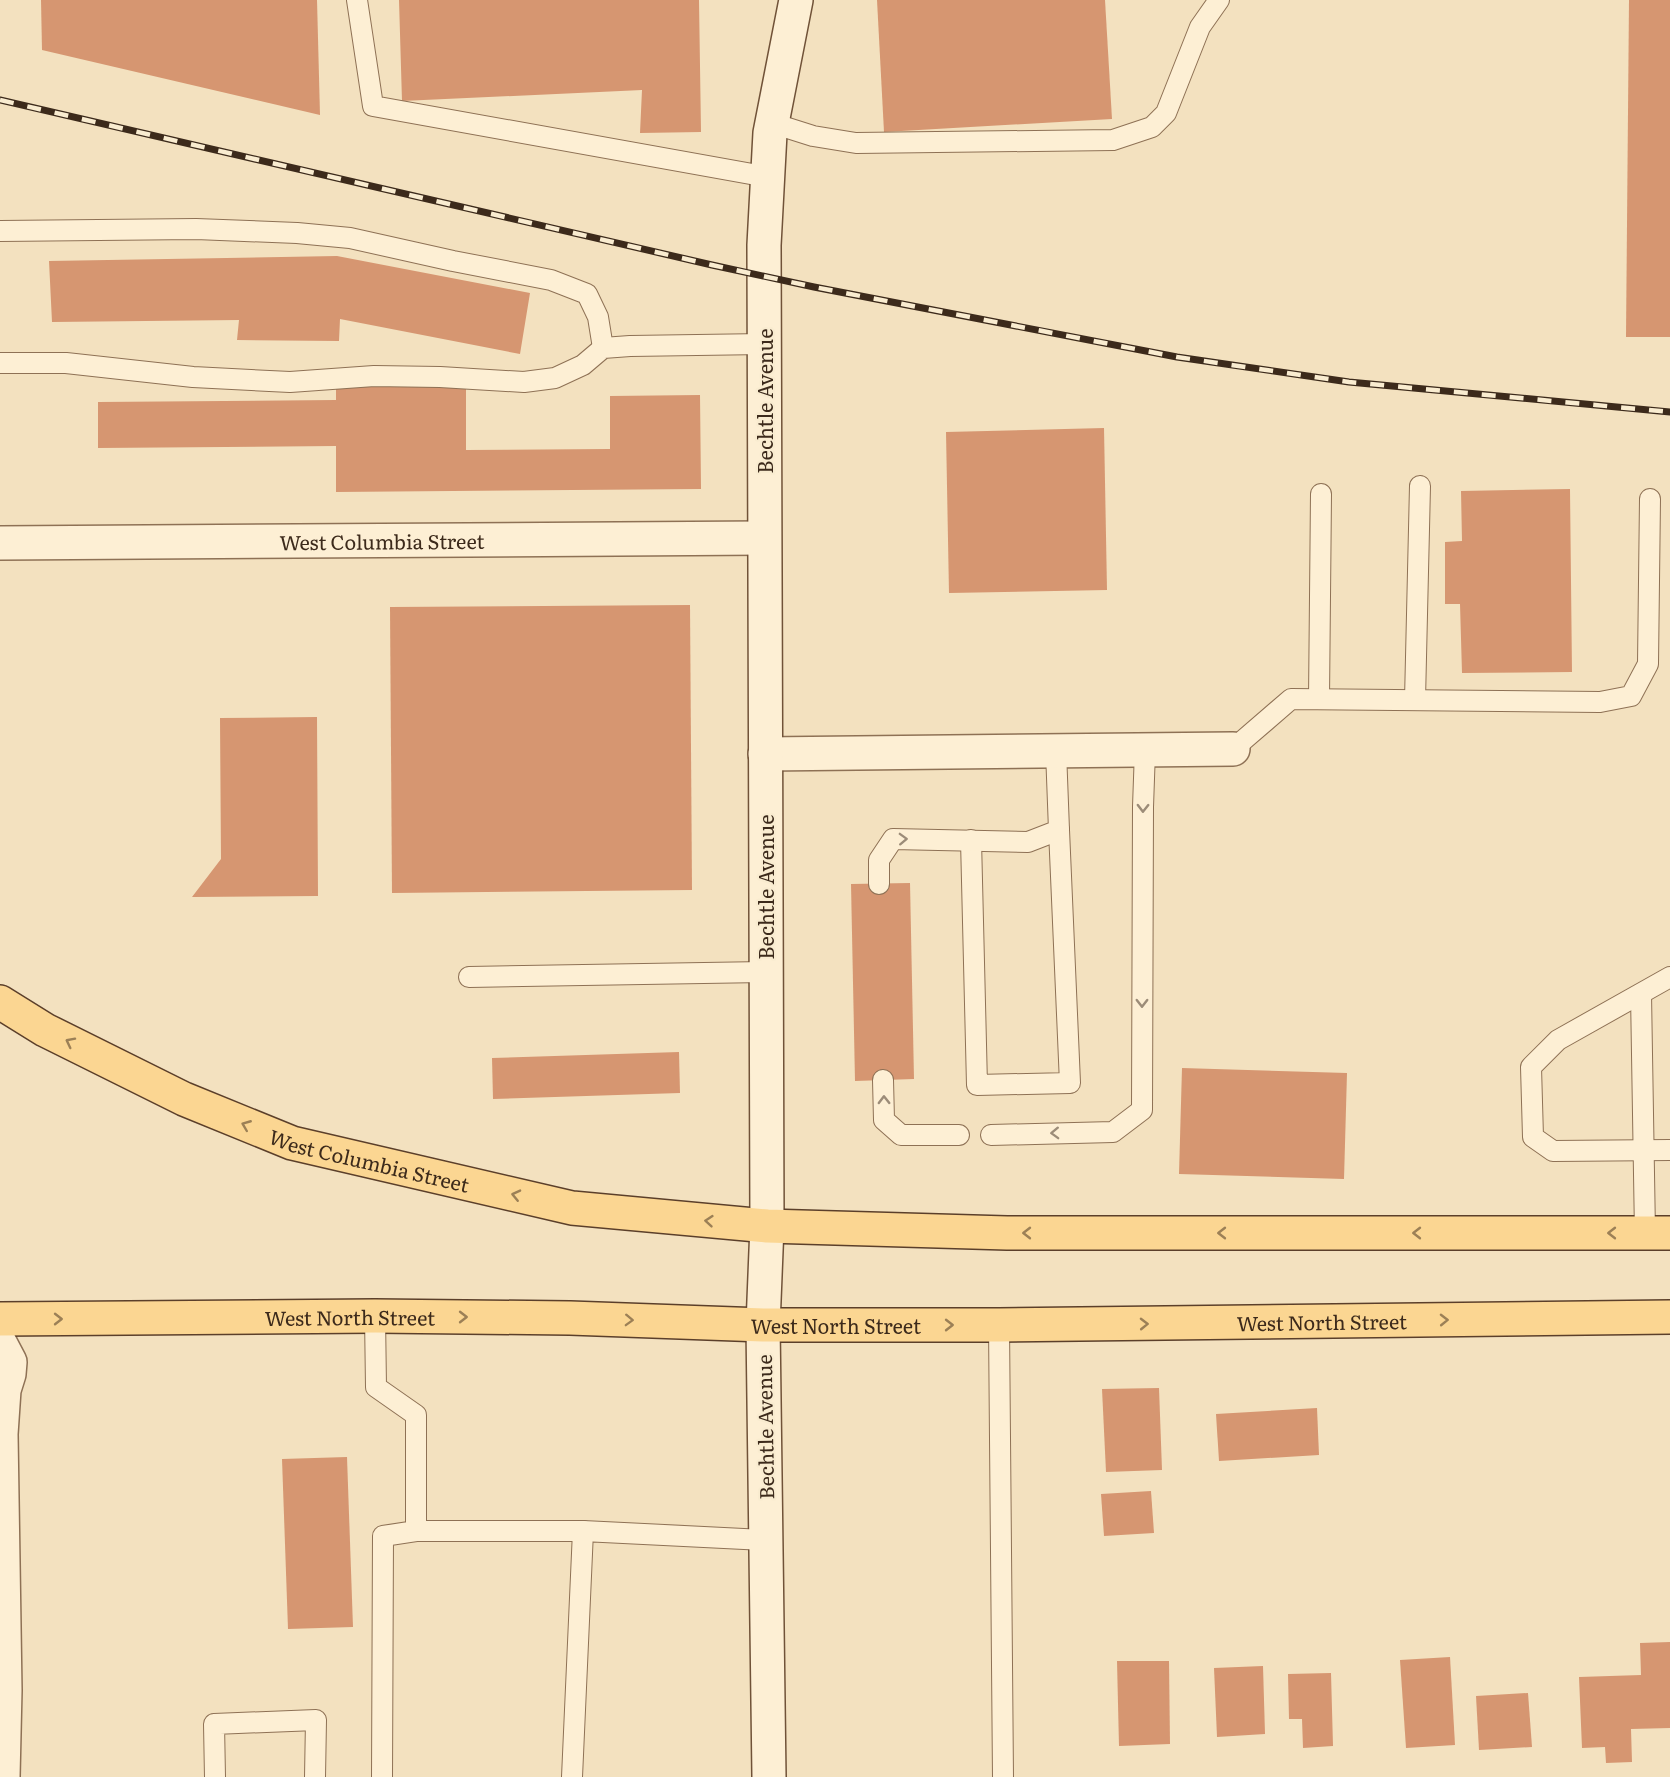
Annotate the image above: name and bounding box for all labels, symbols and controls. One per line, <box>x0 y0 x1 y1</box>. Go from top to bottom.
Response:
street label: Bechtle Avenue <box>749 328 779 474</box>
street label: West Columbia Street <box>279 525 485 556</box>
one-way arrow <box>1137 804 1149 813</box>
street label: Bechtle Avenue <box>750 814 780 960</box>
one-way arrow <box>899 833 908 846</box>
one-way arrow <box>1136 999 1148 1008</box>
one-way arrow <box>65 1038 76 1049</box>
one-way arrow <box>878 1096 890 1105</box>
one-way arrow <box>242 1120 253 1132</box>
street label: West Columbia Street <box>265 1120 473 1199</box>
one-way arrow <box>1050 1127 1059 1139</box>
one-way arrow <box>511 1189 521 1202</box>
one-way arrow <box>704 1215 713 1228</box>
one-way arrow <box>1022 1227 1031 1239</box>
one-way arrow <box>1217 1227 1226 1239</box>
one-way arrow <box>1412 1227 1421 1239</box>
one-way arrow <box>1607 1227 1616 1239</box>
street label: West North Street <box>265 1301 435 1332</box>
street label: West North Street <box>1236 1305 1407 1337</box>
street label: West North Street <box>750 1310 921 1340</box>
one-way arrow <box>459 1311 468 1323</box>
one-way arrow <box>54 1313 63 1325</box>
one-way arrow <box>624 1314 633 1326</box>
one-way arrow <box>1440 1314 1449 1326</box>
one-way arrow <box>1140 1318 1149 1330</box>
one-way arrow <box>945 1319 954 1331</box>
street label: Bechtle Avenue <box>748 1354 780 1500</box>

